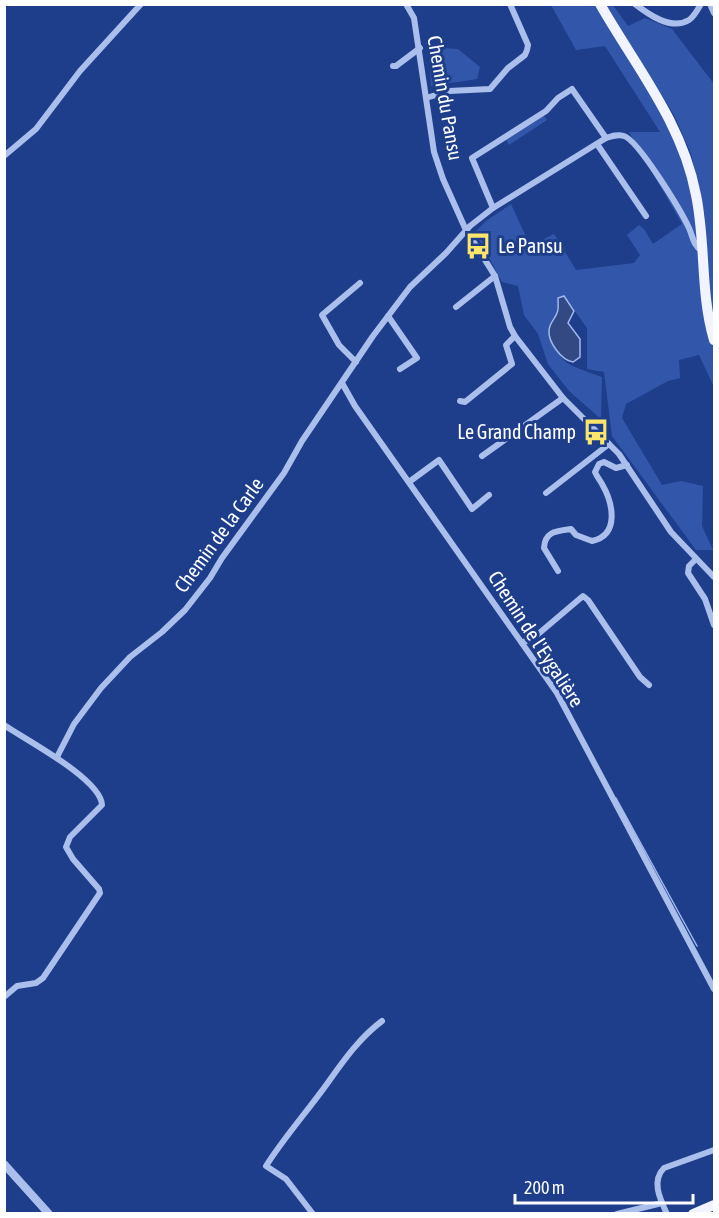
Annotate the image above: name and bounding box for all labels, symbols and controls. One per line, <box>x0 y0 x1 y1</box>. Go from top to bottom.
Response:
street label: Chemin du Pansu <box>423 34 468 162</box>
bus stop icon: Le Pansu <box>463 231 493 261</box>
place label: Le Pansu <box>498 234 563 257</box>
bus stop icon: Le Grand Champ <box>581 417 611 447</box>
place label: Le Grand Champ <box>457 420 576 443</box>
street label: Chemin de la Carle <box>169 473 268 597</box>
street label: Chemin de l'Eygalière <box>484 566 589 711</box>
scale bar <box>515 1167 694 1205</box>
text: 200 m <box>524 1177 565 1198</box>

